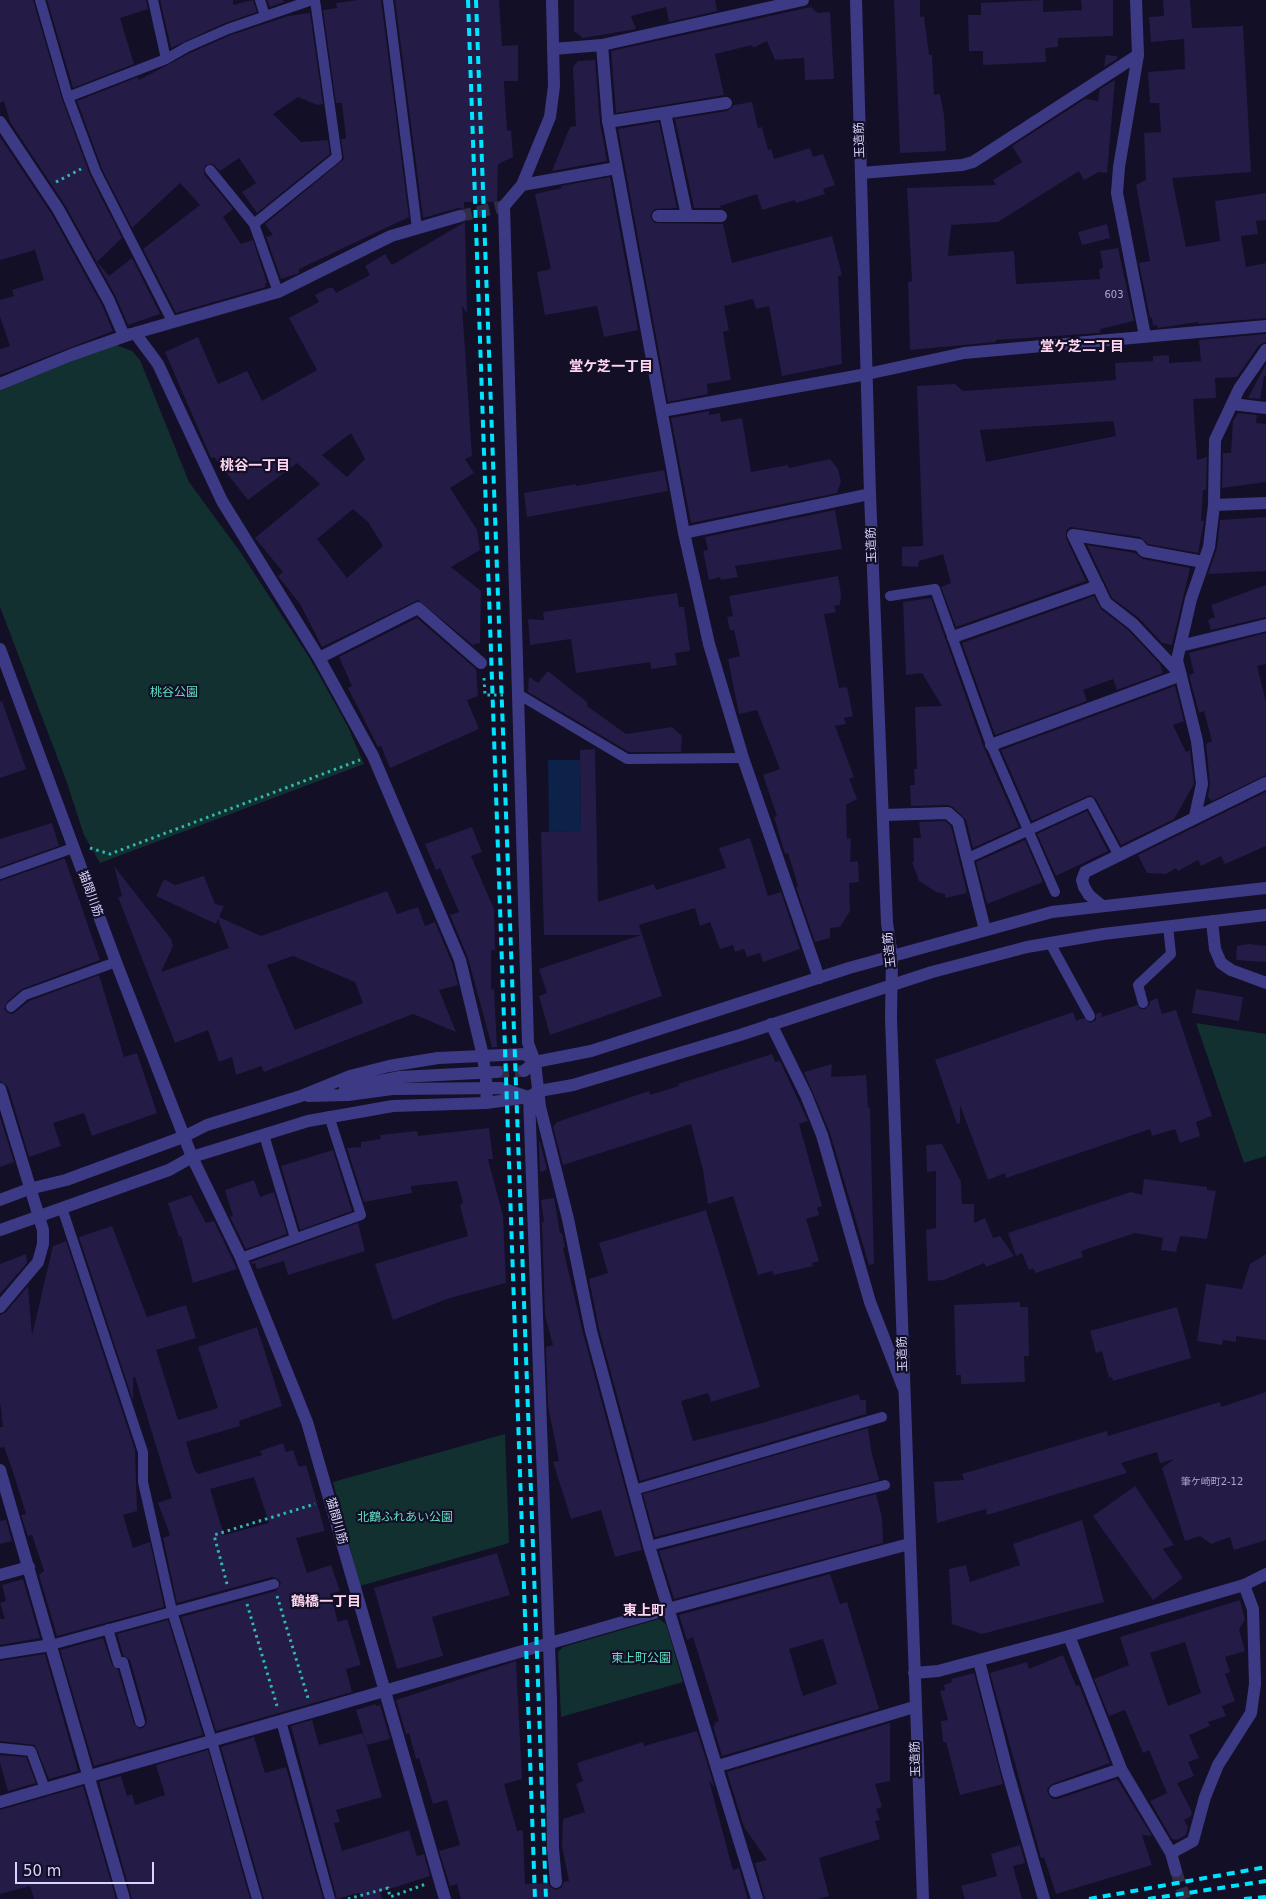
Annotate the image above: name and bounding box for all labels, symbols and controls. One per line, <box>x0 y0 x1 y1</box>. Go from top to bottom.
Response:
street label: 玉造筋 <box>852 122 868 158</box>
house number: 603 <box>1104 289 1124 301</box>
district label: 堂ケ芝二丁目 <box>1040 339 1124 355</box>
district label: 堂ケ芝一丁目 <box>569 359 653 375</box>
district label: 桃谷一丁目 <box>220 458 290 474</box>
street label: 玉造筋 <box>864 527 880 563</box>
park label: 桃谷公園 <box>150 686 198 700</box>
street label: 猫間川筋 <box>75 869 105 919</box>
street label: 玉造筋 <box>881 931 899 969</box>
street label: 玉造筋 <box>895 1336 911 1372</box>
house number: 筆ケ崎町2-12 <box>1181 1476 1243 1488</box>
street label: 猫間川筋 <box>322 1496 350 1546</box>
park label: 北鶴ふれあい公園 <box>357 1511 453 1525</box>
district label: 鶴橋一丁目 <box>291 1594 361 1610</box>
district label: 東上町 <box>623 1603 665 1619</box>
park label: 東上町公園 <box>611 1652 671 1666</box>
street label: 玉造筋 <box>908 1741 924 1777</box>
scale bar <box>18 1852 156 1884</box>
text: 50 m <box>23 1862 61 1880</box>

